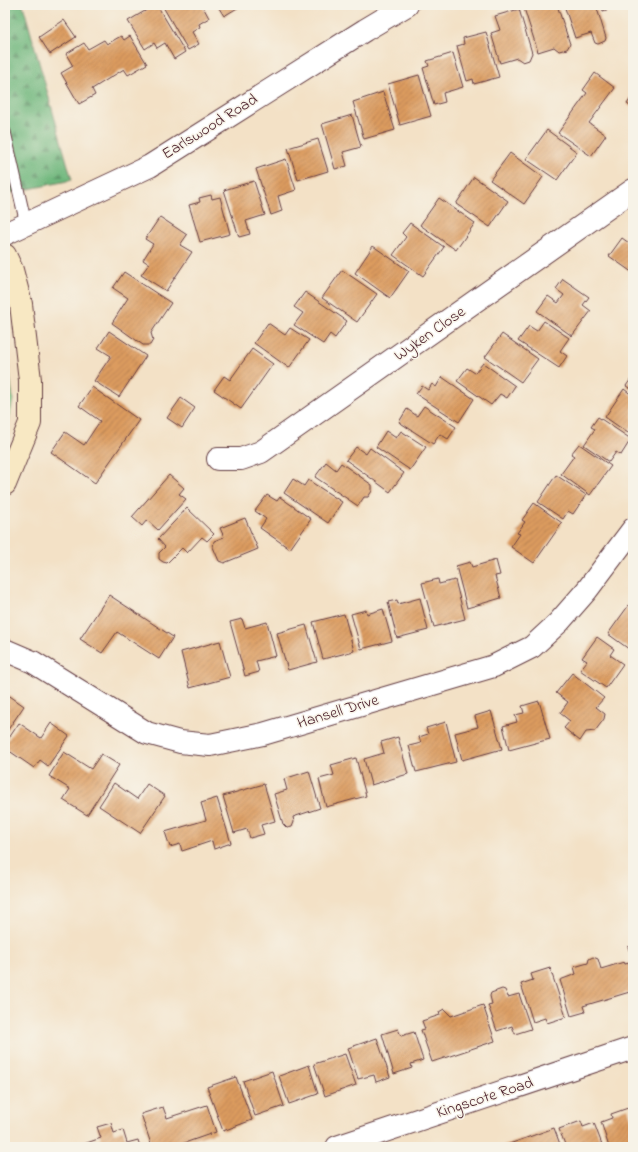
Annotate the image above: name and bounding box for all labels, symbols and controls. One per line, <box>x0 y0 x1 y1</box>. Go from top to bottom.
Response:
street label: Earlswood Road <box>157 88 263 166</box>
street label: Wyken Close <box>389 300 471 367</box>
street label: Hansell Drive <box>294 688 382 736</box>
street label: Kingscote Road <box>433 1071 537 1125</box>

